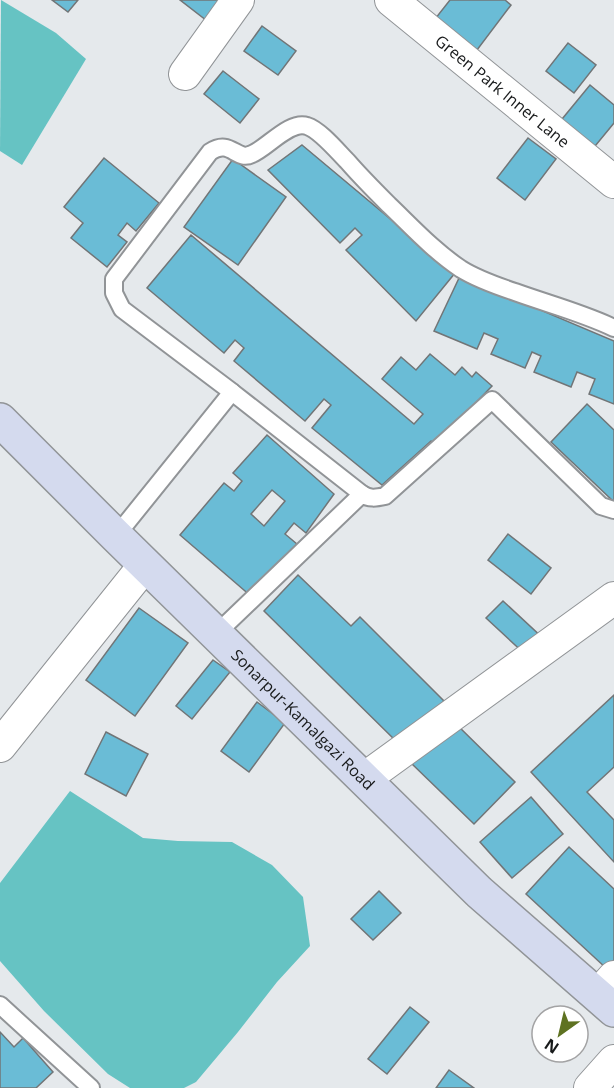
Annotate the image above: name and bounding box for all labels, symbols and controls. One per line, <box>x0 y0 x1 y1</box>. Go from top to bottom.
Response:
street label: Green Park Inner Lane <box>431 30 574 153</box>
street label: Sonarpur-Kamalgazi Road <box>226 644 380 795</box>
north arrow <box>530 1004 590 1064</box>
text: N <box>540 1034 563 1059</box>

